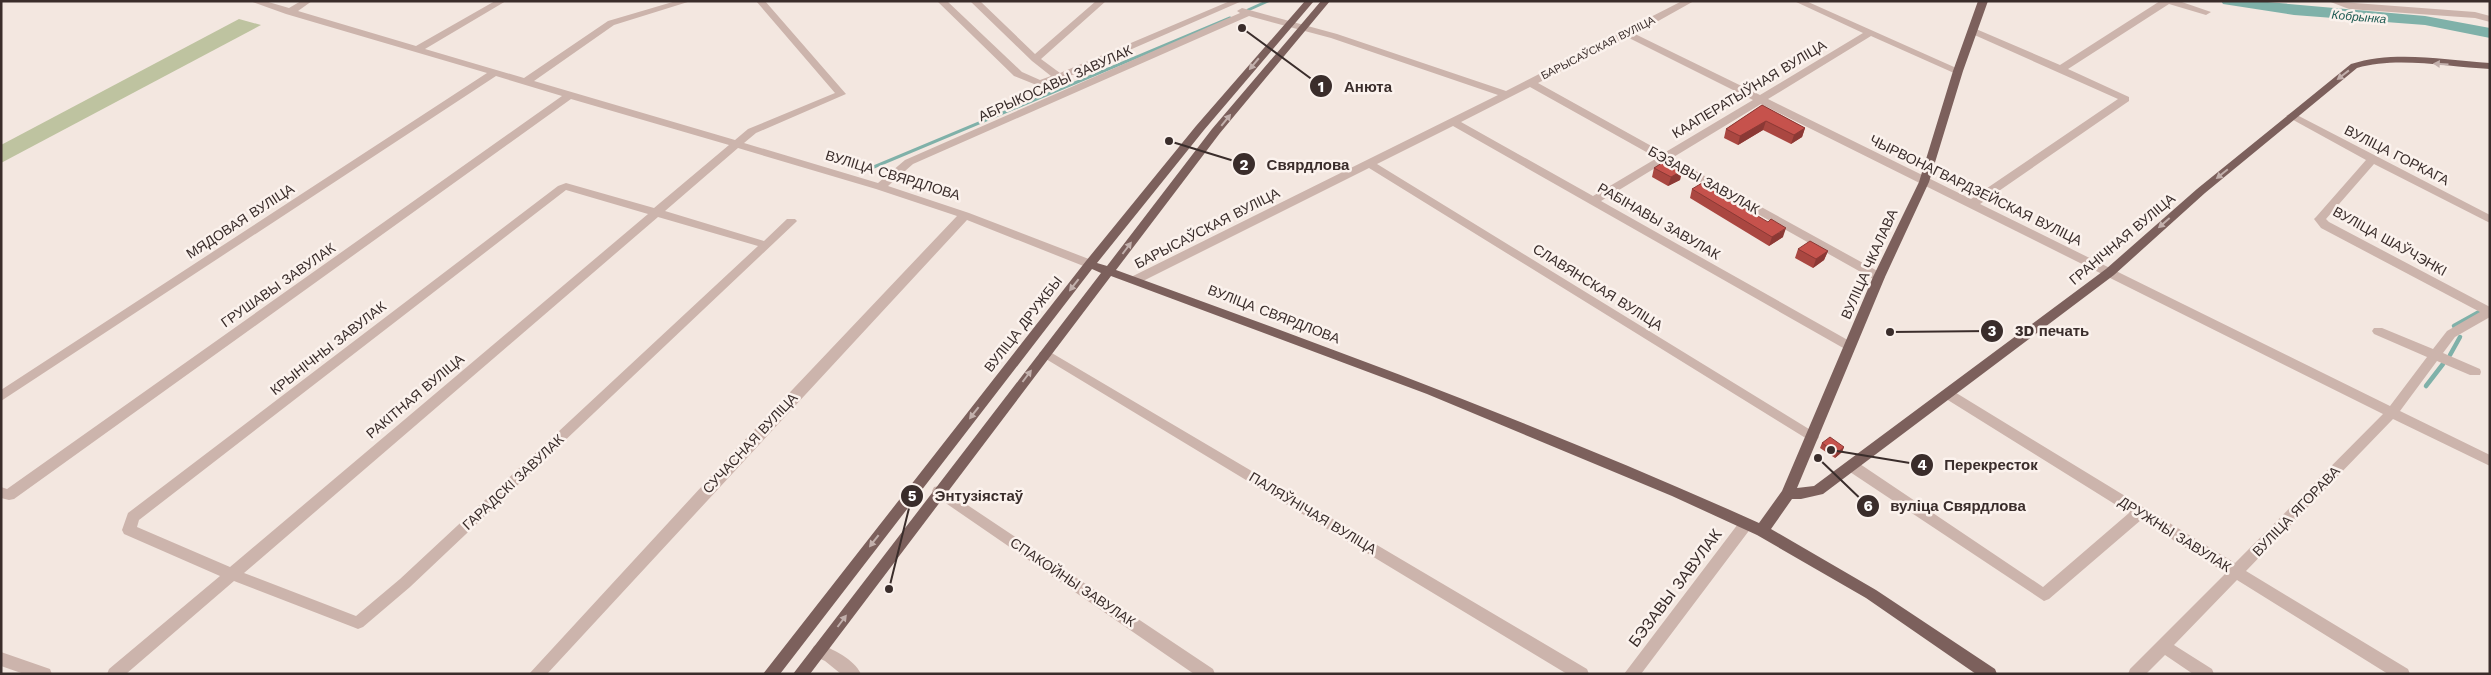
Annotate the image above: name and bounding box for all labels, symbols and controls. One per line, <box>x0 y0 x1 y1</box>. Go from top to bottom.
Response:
water label: Кобрынка <box>2331 8 2387 26</box>
street label: БАРЫСАЎСКАЯ ВУЛІЦА <box>1539 13 1658 82</box>
street label: КААПЕРАТЫЎНАЯ ВУЛІЦА <box>1669 35 1830 141</box>
street label: АБРЫКОСАВЫ ЗАВУЛАК <box>976 41 1135 124</box>
one-way arrow <box>1249 58 1260 70</box>
one-way arrow <box>2433 59 2449 67</box>
one-way arrow <box>2337 69 2350 80</box>
callout: Анюта <box>1309 71 1402 101</box>
text: 1 <box>1318 78 1324 96</box>
text: Анюта <box>1344 78 1393 96</box>
one-way arrow <box>1220 113 1231 126</box>
street label: ВУЛІЦА ГОРКАГА <box>2342 122 2453 189</box>
street label: ЧЫРВОНАГВАРДЗЕЙСКАЯ ВУЛІЦА <box>1867 131 2086 249</box>
street label: БЭЗАВЫ ЗАВУЛАК <box>1645 143 1763 218</box>
street label: ВУЛІЦА СВЯРДЛОВА <box>824 147 963 203</box>
callout: Свярдлова <box>1232 149 1359 179</box>
text: 2 <box>1240 156 1249 174</box>
text: Свярдлова <box>1267 156 1350 174</box>
one-way arrow <box>2216 169 2229 180</box>
street label: РАБІНАВЫ ЗАВУЛАК <box>1595 179 1724 263</box>
street label: МЯДОВАЯ ВУЛІЦА <box>183 180 297 262</box>
street label: БАРЫСАЎСКАЯ ВУЛІЦА <box>1131 183 1283 272</box>
street label: ГРАНІЧНАЯ ВУЛІЦА <box>2066 190 2179 288</box>
street label: ВУЛІЦА ШАЎЧЭНКІ <box>2330 202 2450 279</box>
street label: ВУЛІЦА ЧКАЛАВА <box>1838 206 1901 321</box>
one-way arrow <box>2158 218 2171 229</box>
street label: ГРУШАВЫ ЗАВУЛАК <box>218 239 339 331</box>
street label: СЛАВЯНСКАЯ ВУЛІЦА <box>1530 241 1666 334</box>
one-way arrow <box>1121 242 1132 255</box>
street label: ВУЛІЦА ДРУЖБЫ <box>981 273 1065 375</box>
one-way arrow <box>1068 278 1079 291</box>
street label: ВУЛІЦА СВЯРДЛОВА <box>1206 281 1343 347</box>
street label: КРЫНІЧНЫ ЗАВУЛАК <box>267 297 390 398</box>
callout: 3D печать <box>1980 316 2099 346</box>
text: 3 <box>1988 322 1997 340</box>
text: 3D печать <box>2015 322 2089 340</box>
street label: РАКІТНАЯ ВУЛІЦА <box>363 350 468 442</box>
one-way arrow <box>1021 370 1032 383</box>
street label: СУЧАСНАЯ ВУЛІЦА <box>699 389 801 497</box>
one-way arrow <box>969 406 979 420</box>
street label: ГАРАДСКІ ЗАВУЛАК <box>459 430 567 533</box>
callout: Перекресток <box>1909 450 2048 480</box>
text: 4 <box>1917 456 1927 474</box>
text: Перекресток <box>1944 456 2038 474</box>
street label: ВУЛІЦА ЯГОРАВА <box>2249 462 2343 559</box>
street label: ПАЛЯЎНІЧАЯ ВУЛІЦА <box>1247 468 1381 558</box>
callout: Энтузіястаў <box>900 481 1033 511</box>
text: 5 <box>908 487 917 505</box>
text: Энтузіястаў <box>935 487 1024 505</box>
callout: вуліца Свярдлова <box>1856 491 2036 521</box>
street label: ДРУЖНЫ ЗАВУЛАК <box>2116 493 2235 576</box>
text: 6 <box>1863 497 1873 515</box>
text: вуліца Свярдлова <box>1890 497 2026 515</box>
street label: БЭЗАВЫ ЗАВУЛАК <box>1624 525 1726 651</box>
street label: СПАКОЙНЫ ЗАВУЛАК <box>1007 533 1140 630</box>
one-way arrow <box>869 534 880 547</box>
one-way arrow <box>836 615 847 628</box>

